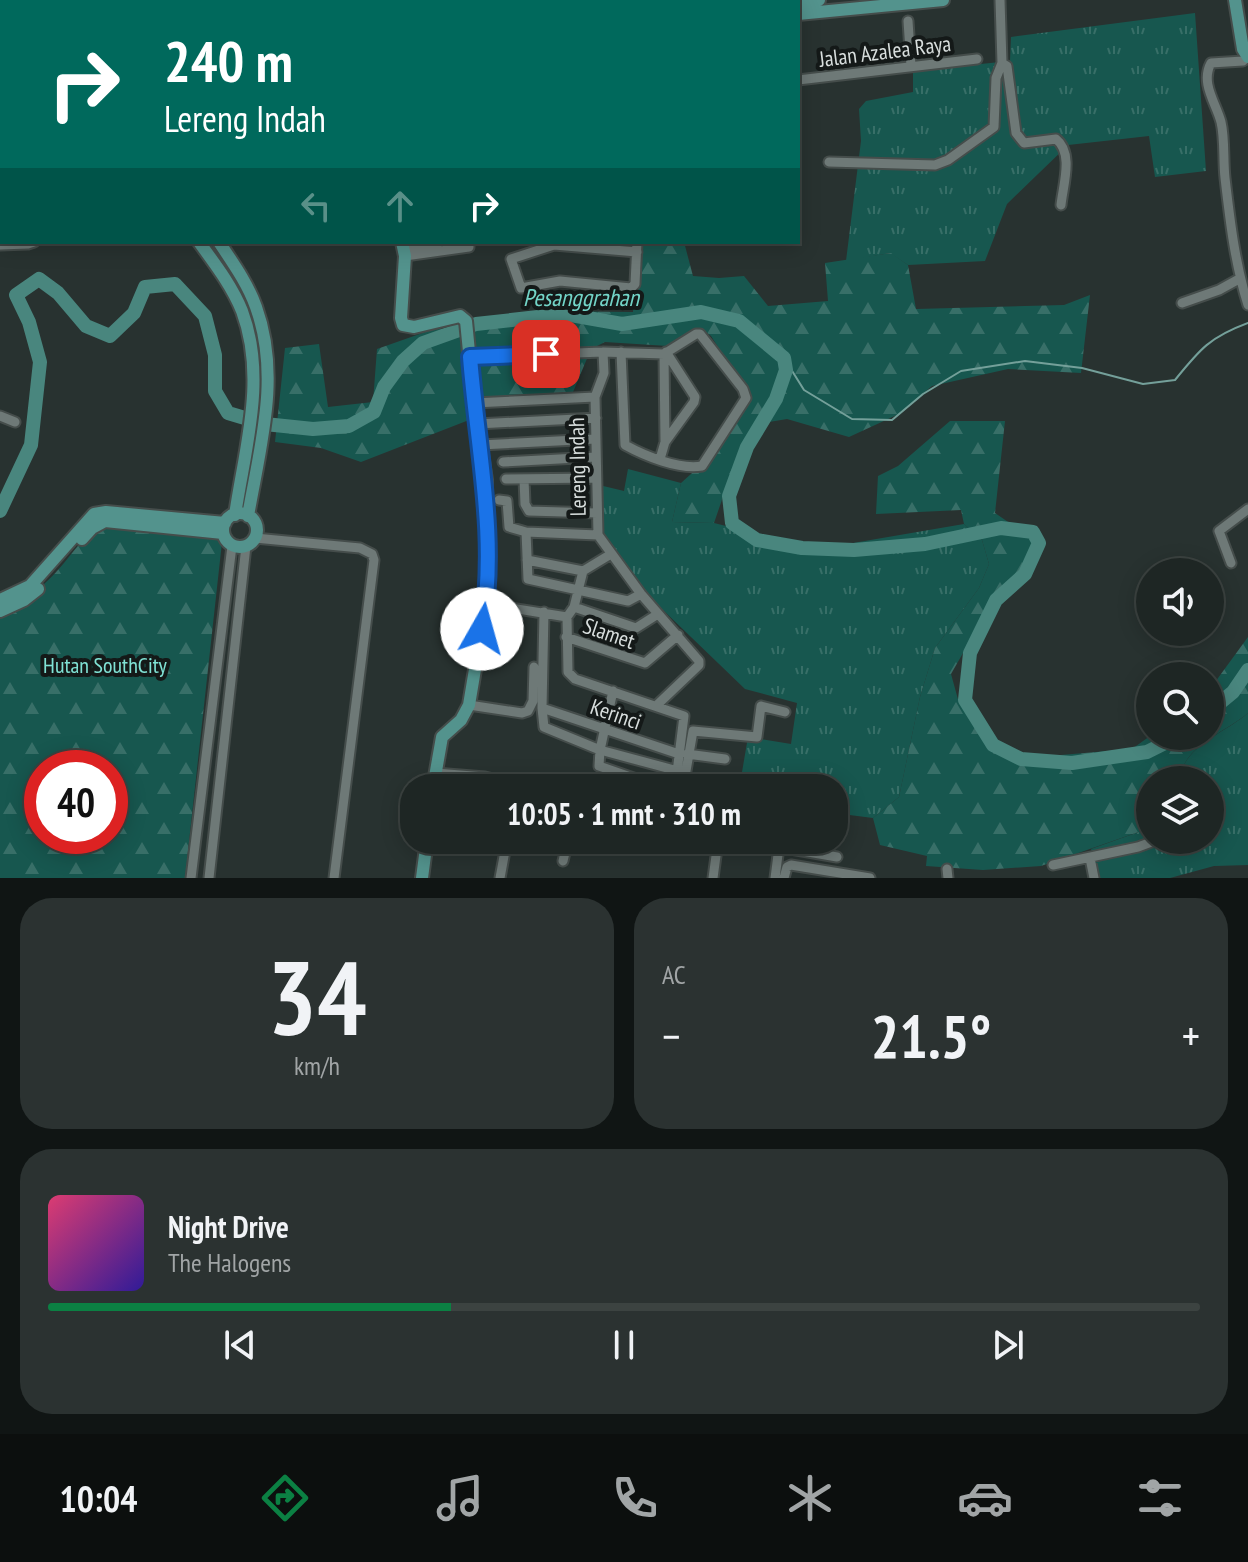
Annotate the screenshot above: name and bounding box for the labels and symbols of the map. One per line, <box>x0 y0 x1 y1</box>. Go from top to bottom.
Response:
street label: Jalan Azalea Raya <box>816 29 953 73</box>
water label: Pesanggrahan <box>523 282 640 313</box>
pin <box>512 320 580 388</box>
street label: Lereng Indah <box>562 417 592 517</box>
position arrow <box>440 587 524 671</box>
street label: Slamet <box>579 611 639 655</box>
park label: Hutan SouthCity <box>43 651 168 679</box>
street label: Kerinci <box>587 692 645 736</box>
speed limit sign: 40 <box>24 750 128 854</box>

